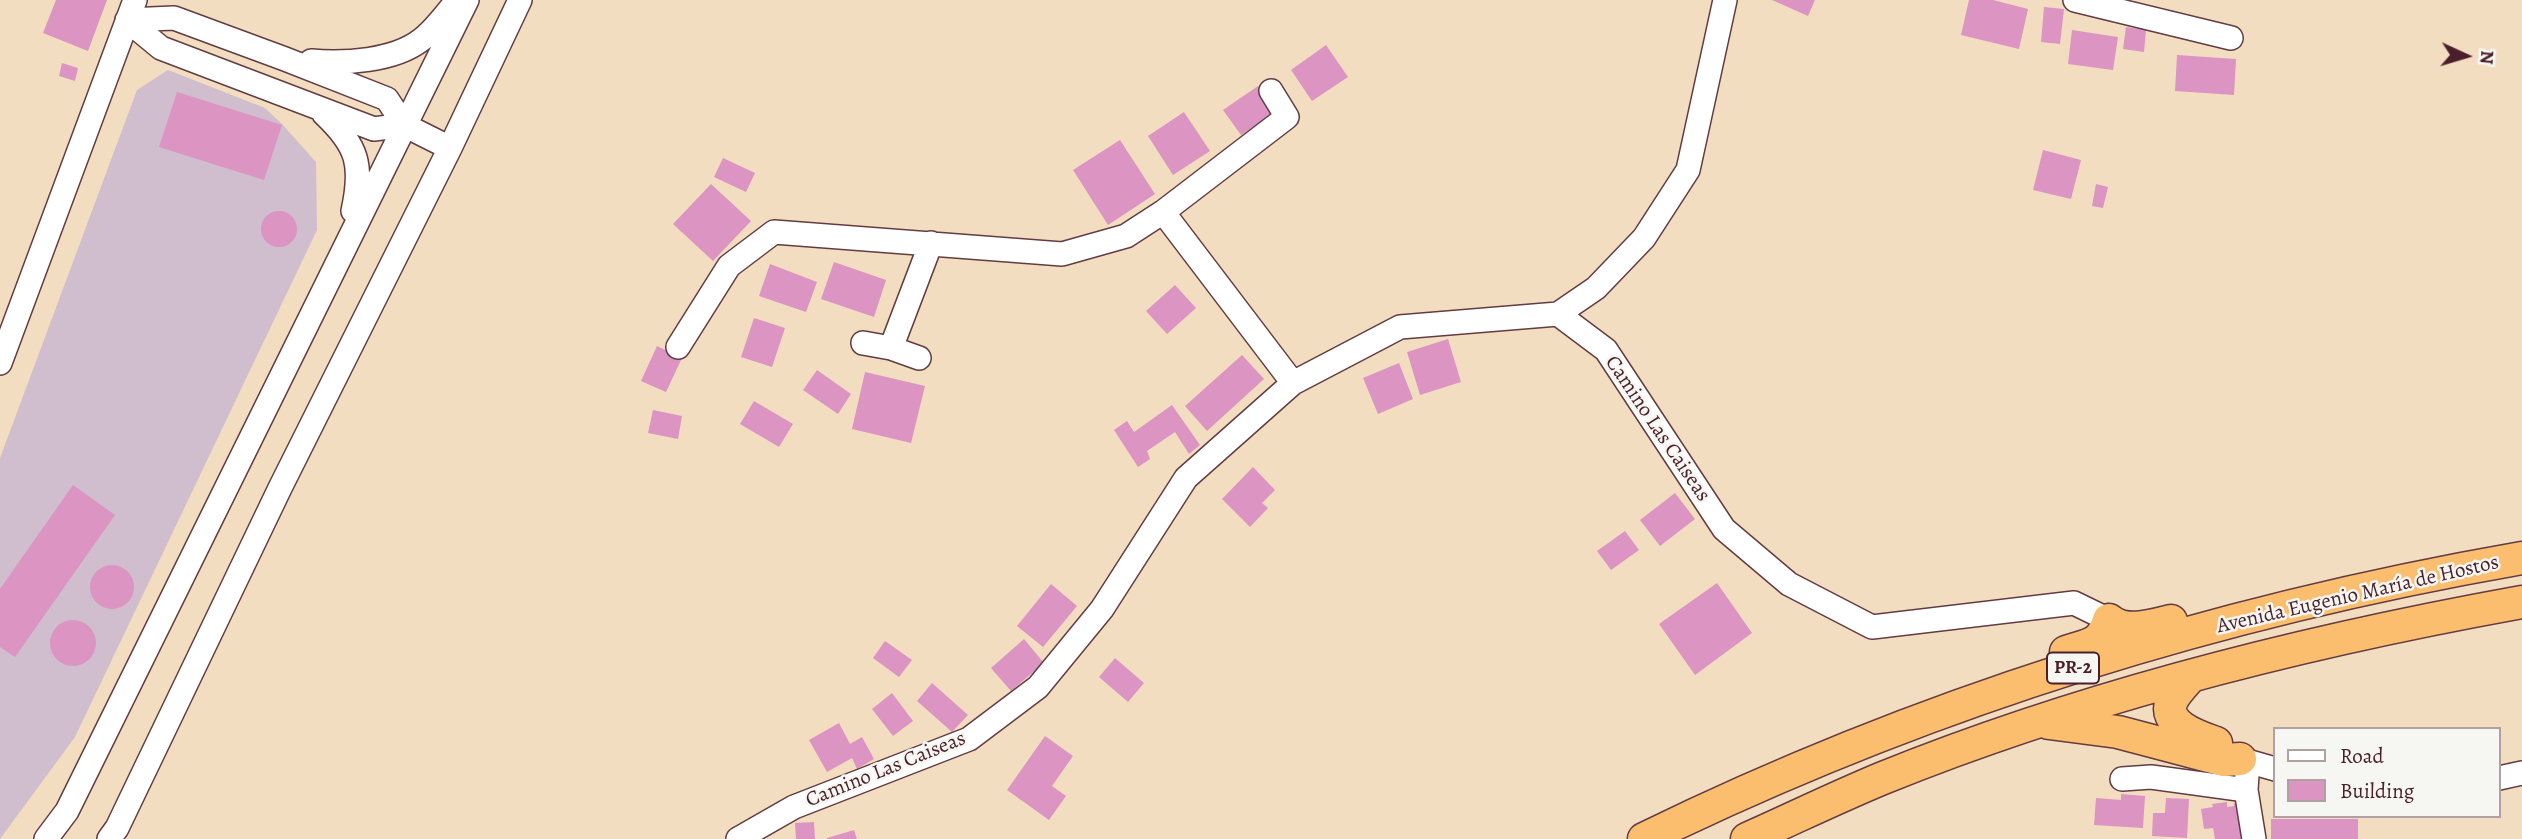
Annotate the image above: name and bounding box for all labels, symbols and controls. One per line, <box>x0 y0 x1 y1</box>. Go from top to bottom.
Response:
north arrow <box>2431 21 2501 91</box>
text: N <box>2473 50 2500 65</box>
street label: Camino Las Caiseas <box>1599 351 1715 507</box>
street label: Avenida Eugenio María de Hostos <box>2215 550 2501 640</box>
road number: PR-2 <box>2047 652 2099 684</box>
street label: Camino Las Caiseas <box>802 726 970 814</box>
legend <box>2274 727 2501 818</box>
text: Road <box>2340 742 2384 770</box>
text: Building <box>2340 777 2414 805</box>

